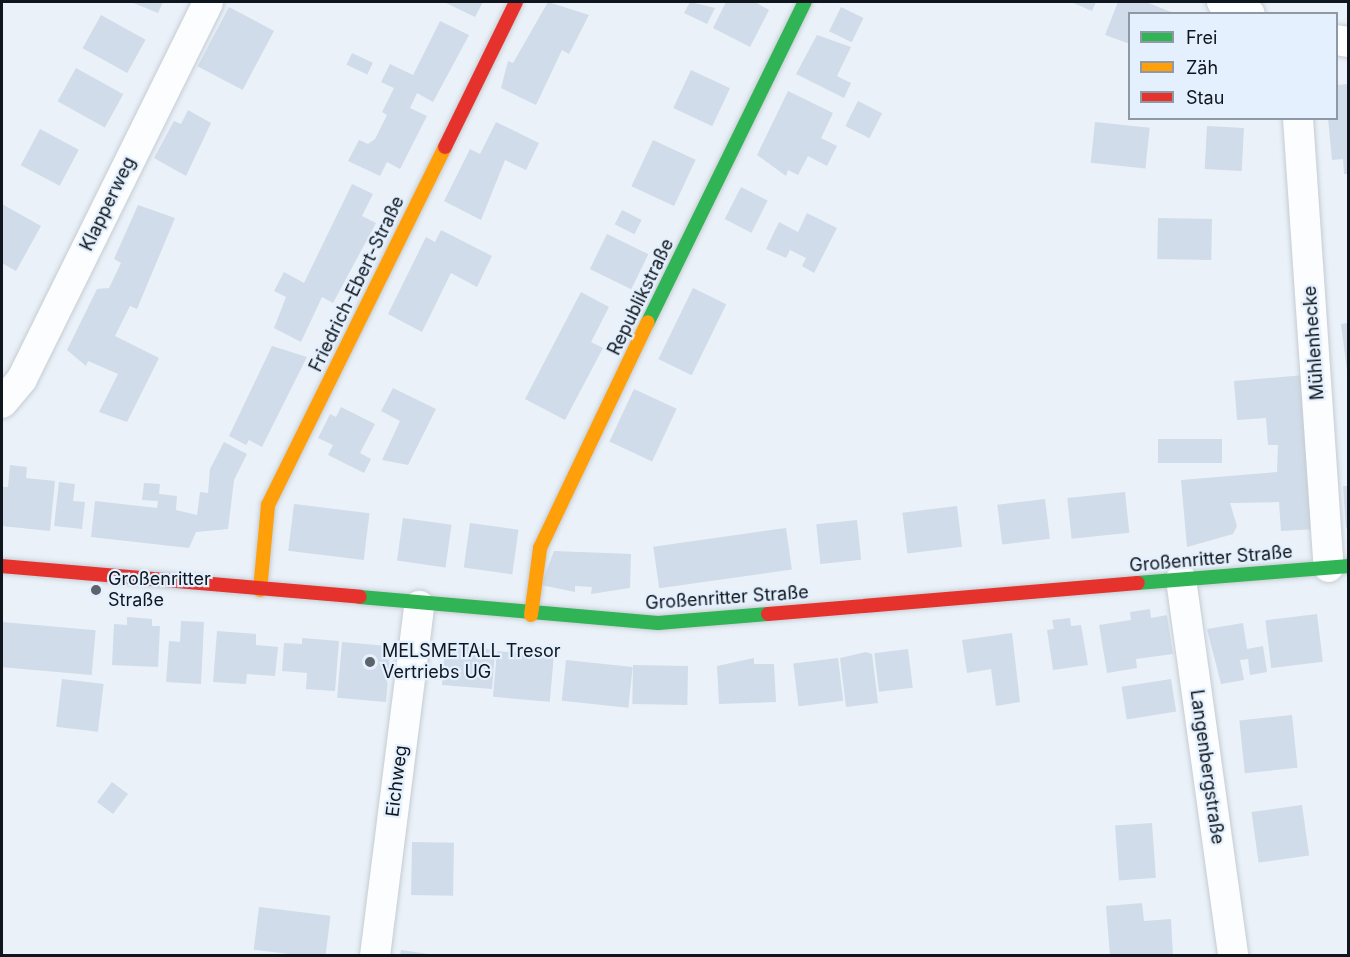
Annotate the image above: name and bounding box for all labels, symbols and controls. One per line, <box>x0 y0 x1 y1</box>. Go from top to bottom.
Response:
legend <box>1128 12 1338 120</box>
text: Frei <box>1186 27 1217 48</box>
text: Zäh <box>1186 57 1218 78</box>
text: Stau <box>1186 87 1224 108</box>
street label: Klapperweg <box>76 153 140 255</box>
street label: Friedrich-Ebert-Straße <box>305 193 409 375</box>
street label: Republikstraße <box>603 235 679 359</box>
street label: Mühlenhecke <box>1299 285 1329 401</box>
street label: Großenritter Straße <box>1129 541 1293 577</box>
place label: Großenritter Straße <box>108 569 211 612</box>
street label: Großenritter Straße <box>645 582 809 614</box>
marker: Großenritter Straße <box>89 583 103 597</box>
place label: MELSMETALL Tresor Vertriebs UG <box>382 641 560 684</box>
marker: MELSMETALL Tresor Vertriebs UG <box>363 655 377 669</box>
street label: Langenbergstraße <box>1185 688 1229 846</box>
street label: Eichweg <box>382 744 412 818</box>

